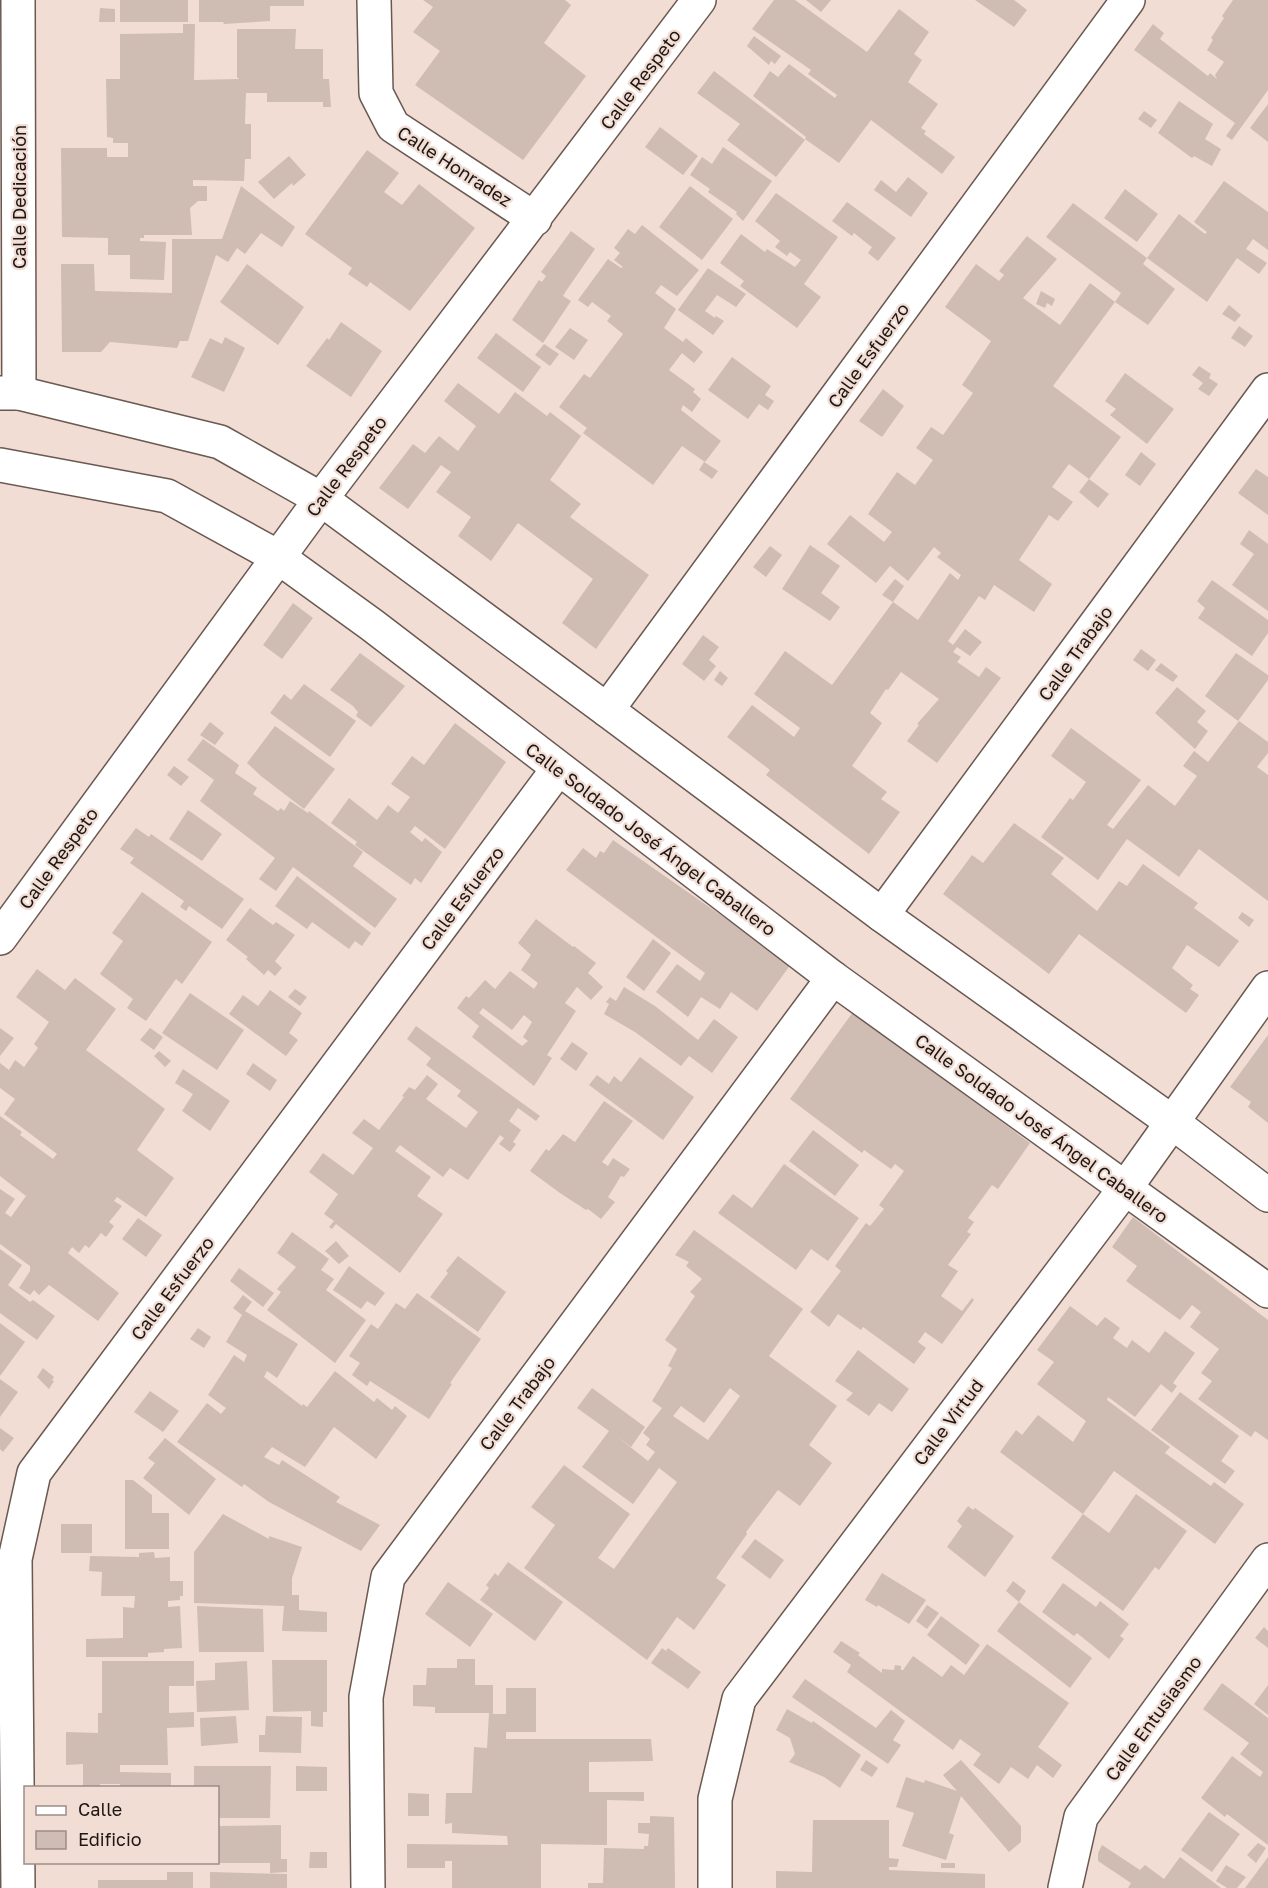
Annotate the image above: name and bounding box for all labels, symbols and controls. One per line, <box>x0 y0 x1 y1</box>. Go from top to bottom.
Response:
street label: Calle Respeto <box>595 24 685 134</box>
street label: Calle Honradez <box>394 121 516 211</box>
street label: Calle Dedicación <box>8 125 30 269</box>
street label: Calle Esfuerzo <box>823 298 913 412</box>
street label: Calle Respeto <box>301 411 391 521</box>
street label: Calle Trabajo <box>1033 601 1117 705</box>
street label: Calle Soldado José Ángel Caballero <box>522 738 780 940</box>
street label: Calle Respeto <box>14 803 102 913</box>
street label: Calle Esfuerzo <box>416 842 508 954</box>
street label: Calle Soldado José Ángel Caballero <box>911 1029 1173 1227</box>
street label: Calle Esfuerzo <box>126 1232 218 1344</box>
street label: Calle Trabajo <box>474 1352 560 1454</box>
street label: Calle Virtud <box>908 1375 988 1469</box>
street label: Calle Entusiasmo <box>1100 1651 1206 1785</box>
legend <box>24 1786 219 1864</box>
text: Calle <box>78 1798 122 1820</box>
text: Edificio <box>78 1828 142 1850</box>

